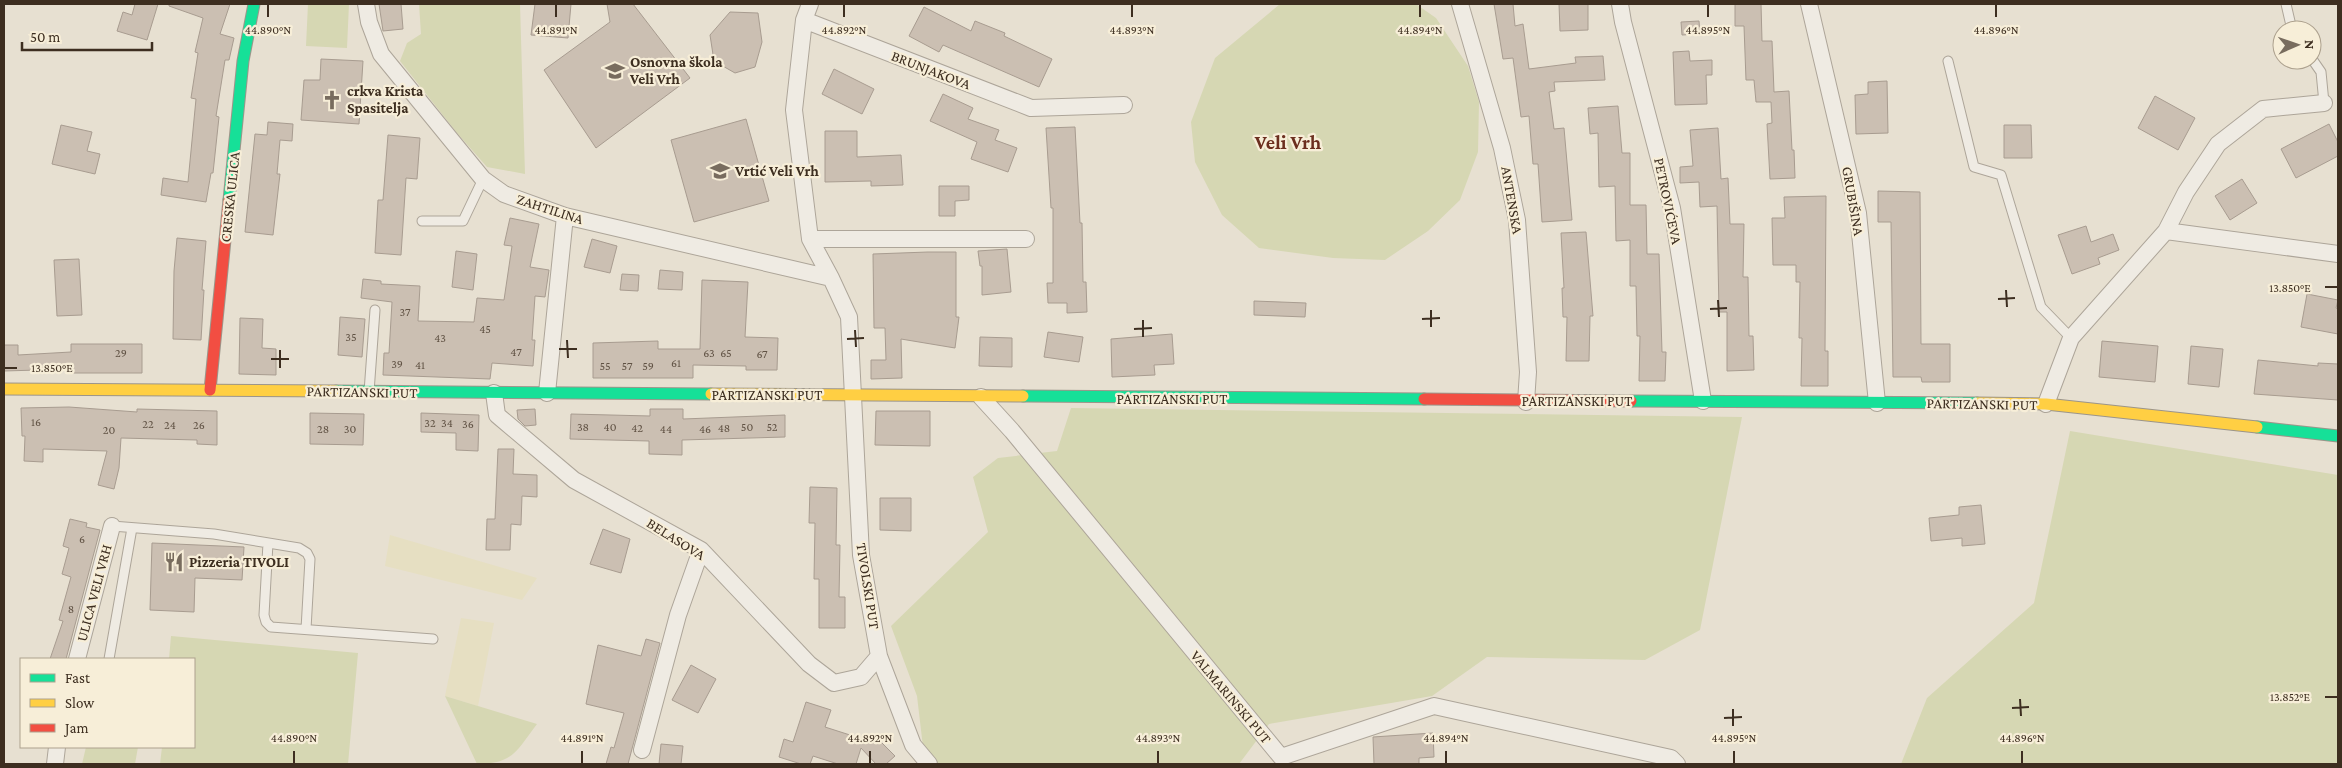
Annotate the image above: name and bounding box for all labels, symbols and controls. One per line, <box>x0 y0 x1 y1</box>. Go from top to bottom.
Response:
scale bar <box>22 20 152 52</box>
north arrow <box>2272 20 2322 70</box>
text: 44.890°N <box>245 23 291 37</box>
text: 44.891°N <box>534 23 578 37</box>
text: 44.892°N <box>822 23 867 37</box>
text: 44.893°N <box>1110 23 1155 37</box>
text: 44.894°N <box>1397 23 1443 37</box>
text: 44.895°N <box>1686 23 1731 37</box>
text: 44.896°N <box>1973 23 2019 37</box>
text: 50 m <box>30 29 60 45</box>
text: N <box>2302 39 2318 50</box>
street label: BRUNJAKOVA <box>889 48 973 94</box>
place label: Osnovna škola Veli Vrh <box>629 54 723 87</box>
school or university icon: Osnovna škola Veli Vrh <box>604 60 626 82</box>
place label: crkva Krista Spasitelja <box>347 83 424 117</box>
church icon: crkva Krista Spasitelja <box>321 89 343 111</box>
district label: Veli Vrh <box>1254 131 1322 153</box>
street label: CRESKA ULICA <box>217 150 243 243</box>
street label: PETROVIĆEVA <box>1651 156 1685 246</box>
school or university icon: Vrtić Veli Vrh <box>709 160 731 182</box>
place label: Vrtić Veli Vrh <box>734 163 819 179</box>
street label: ANTENSKA <box>1498 165 1526 236</box>
street label: GRUBIŠINA <box>1839 165 1867 237</box>
street label: ZAHTILINA <box>515 191 586 227</box>
text: 13.850°E <box>2269 281 2311 295</box>
house number: 37 <box>399 305 411 319</box>
house number: 45 <box>479 322 491 336</box>
house number: 35 <box>345 330 357 344</box>
house number: 43 <box>434 331 446 345</box>
house number: 47 <box>510 345 522 359</box>
house number: 29 <box>115 346 127 360</box>
house number: 63 <box>703 346 715 360</box>
house number: 65 <box>720 346 732 360</box>
house number: 67 <box>756 347 768 361</box>
house number: 61 <box>671 356 681 370</box>
house number: 39 <box>391 357 403 371</box>
house number: 41 <box>415 358 425 372</box>
house number: 55 <box>599 359 611 373</box>
house number: 57 <box>622 359 633 373</box>
house number: 59 <box>642 359 654 373</box>
text: 13.850°E <box>31 361 73 375</box>
street label: PARTIZANSKI PUT <box>306 383 418 401</box>
street label: PARTIZANSKI PUT <box>712 387 822 403</box>
street label: PARTIZANSKI PUT <box>1117 391 1227 407</box>
street label: PARTIZANSKI PUT <box>1522 393 1632 409</box>
street label: PARTIZANSKI PUT <box>1926 395 2038 413</box>
house number: 16 <box>31 415 41 429</box>
house number: 32 <box>424 416 436 430</box>
house number: 34 <box>441 416 453 430</box>
house number: 22 <box>142 417 154 431</box>
house number: 36 <box>462 417 474 431</box>
house number: 24 <box>164 418 176 432</box>
house number: 26 <box>193 418 205 432</box>
house number: 38 <box>577 420 589 434</box>
house number: 40 <box>604 420 617 434</box>
house number: 50 <box>741 420 753 434</box>
house number: 52 <box>766 420 778 434</box>
house number: 42 <box>631 421 643 435</box>
house number: 48 <box>718 421 730 435</box>
house number: 28 <box>317 422 329 436</box>
house number: 30 <box>344 422 356 436</box>
house number: 44 <box>660 422 672 436</box>
house number: 46 <box>699 422 711 436</box>
house number: 20 <box>103 423 115 437</box>
street label: BELASOVA <box>644 515 708 563</box>
house number: 6 <box>79 532 85 546</box>
street label: ULICA VELI VRH <box>73 542 115 643</box>
street label: TIVOLSKI PUT <box>853 542 883 630</box>
restaurant icon: Pizzeria TIVOLI <box>163 551 185 573</box>
place label: Pizzeria TIVOLI <box>189 554 289 570</box>
house number: 8 <box>68 602 74 616</box>
street label: VALMARINSKI PUT <box>1188 647 1274 747</box>
legend <box>20 658 195 748</box>
text: Fast <box>65 670 91 686</box>
text: 13.852°E <box>2270 690 2311 704</box>
text: Slow <box>65 695 95 711</box>
text: Jam <box>63 720 88 737</box>
text: 44.890°N <box>271 731 317 745</box>
text: 44.891°N <box>560 731 604 745</box>
text: 44.892°N <box>848 731 893 745</box>
text: 44.893°N <box>1136 731 1181 745</box>
text: 44.894°N <box>1423 731 1469 745</box>
text: 44.895°N <box>1712 731 1757 745</box>
text: 44.896°N <box>1999 731 2045 745</box>

